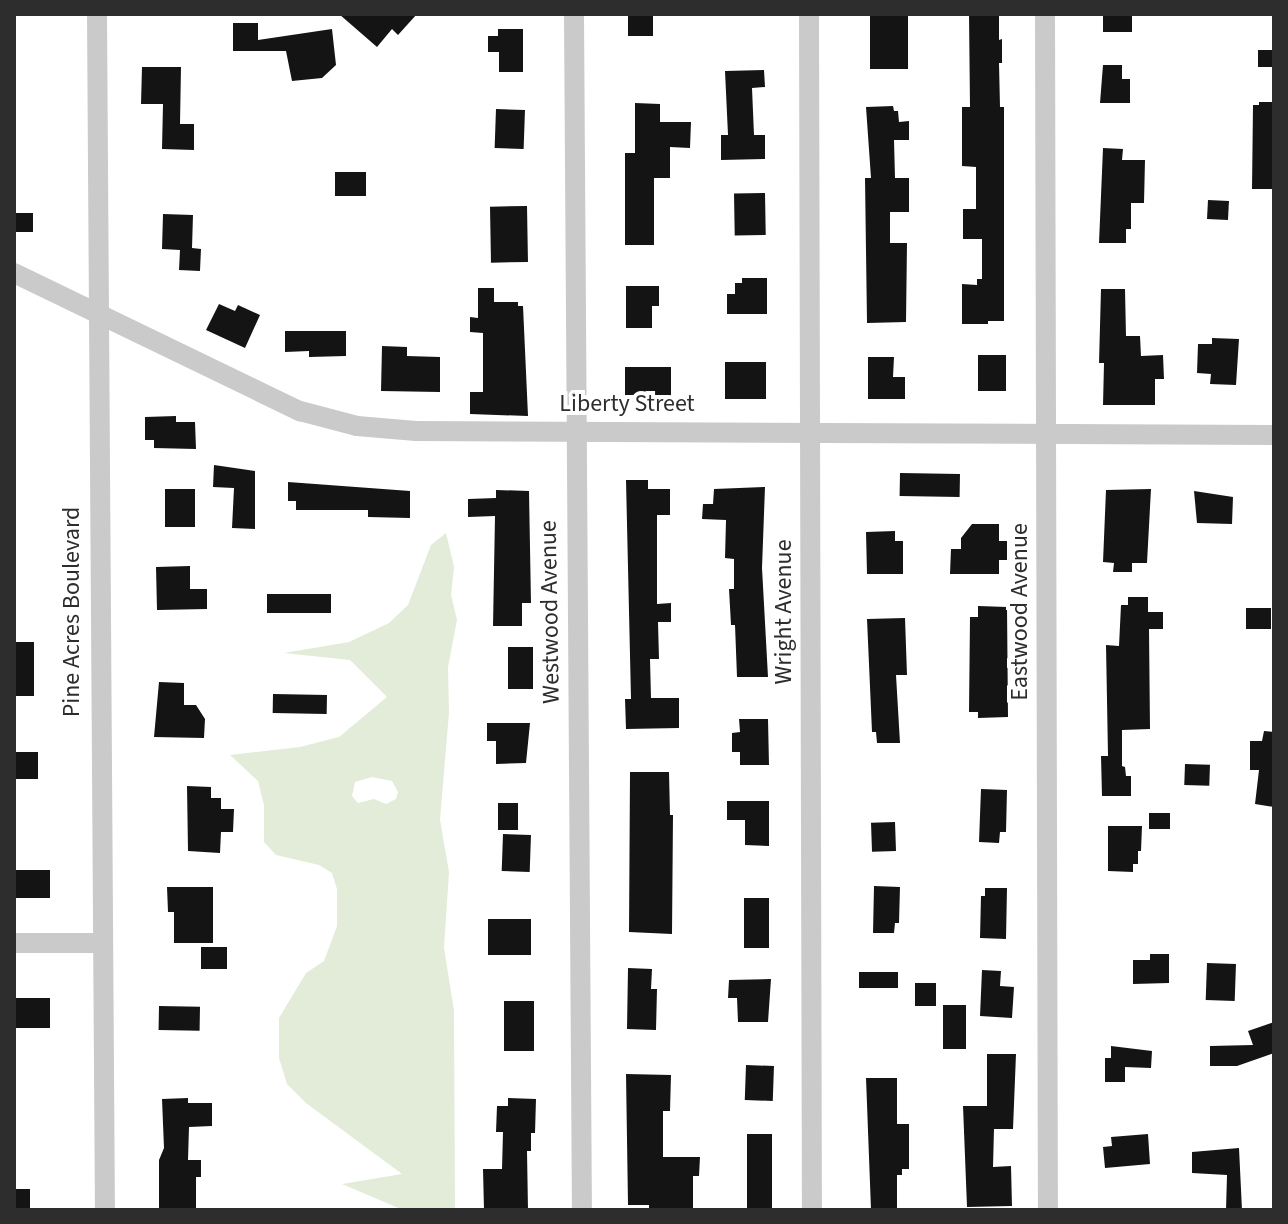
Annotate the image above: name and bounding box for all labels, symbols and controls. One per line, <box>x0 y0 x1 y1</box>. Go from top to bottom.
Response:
street label: Liberty Street <box>559 390 695 418</box>
street label: Pine Acres Boulevard <box>58 507 86 717</box>
street label: Westwood Avenue <box>534 520 566 704</box>
street label: Eastwood Avenue <box>1006 523 1034 701</box>
street label: Wright Avenue <box>770 539 798 685</box>

